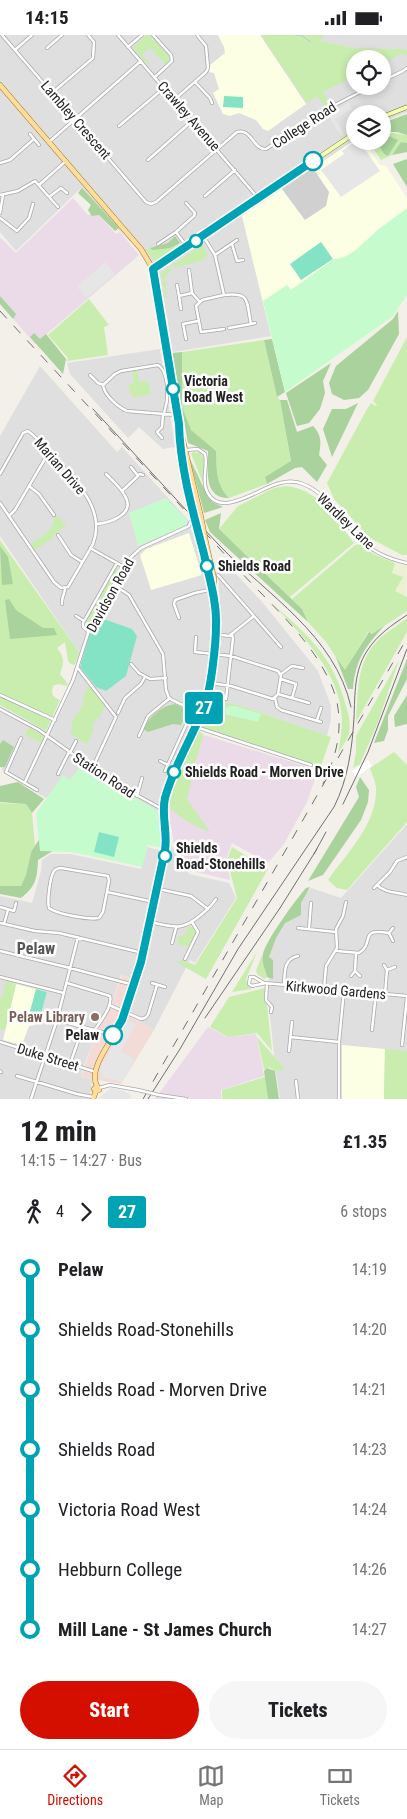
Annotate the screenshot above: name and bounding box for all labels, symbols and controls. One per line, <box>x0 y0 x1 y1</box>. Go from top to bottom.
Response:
text: 14:15 <box>25 6 69 29</box>
map controls <box>346 50 391 150</box>
button: locate <box>346 50 391 95</box>
street label: Lambley Crescent <box>38 78 114 162</box>
street label: Crawley Avenue <box>154 78 224 154</box>
street label: College Road <box>269 98 339 152</box>
button: layers <box>346 105 391 150</box>
unlabelled marker <box>303 151 323 171</box>
unlabelled marker <box>189 234 203 248</box>
place label: Victoria Road West <box>184 373 243 405</box>
marker: Victoria Road West <box>166 382 180 396</box>
street label: Marian Drive <box>31 435 89 498</box>
street label: Wardley Lane <box>314 490 378 553</box>
street label: Davidson Road <box>83 555 137 635</box>
place label: Shields Road <box>218 558 291 574</box>
marker: Shields Road <box>200 559 214 573</box>
line badge: 27 <box>182 692 226 724</box>
text: 27 <box>195 697 213 718</box>
street label: Station Road <box>70 749 138 801</box>
place label: Shields Road - Morven Drive <box>185 764 344 780</box>
marker: Shields Road - Morven Drive <box>167 765 181 779</box>
place label: Shields Road-Stonehills <box>176 840 265 872</box>
marker: Shields Road-Stonehills <box>158 849 172 863</box>
district label: Pelaw <box>17 939 55 958</box>
street label: Kirkwood Gardens <box>285 978 387 1002</box>
place label: Pelaw Library <box>9 1009 86 1025</box>
marker: Pelaw Library <box>89 1011 101 1023</box>
marker: Pelaw <box>103 1025 123 1045</box>
place label: Pelaw <box>65 1027 99 1043</box>
street label: Duke Street <box>15 1040 81 1074</box>
text: 12 min <box>20 1115 97 1148</box>
text: £1.35 <box>343 1130 387 1153</box>
text: 14:15 – 14:27 · Bus <box>20 1151 142 1170</box>
icon: walk <box>20 1198 48 1226</box>
icon: forward <box>72 1198 100 1226</box>
text: 27 <box>118 1201 136 1222</box>
text: 4 <box>56 1202 64 1221</box>
text: 6 stops <box>340 1202 387 1221</box>
text: Pelaw <box>58 1258 104 1281</box>
text: 14:19 <box>352 1260 387 1279</box>
text: Shields Road-Stonehills <box>58 1318 234 1341</box>
text: 14:20 <box>352 1320 387 1339</box>
text: Shields Road - Morven Drive <box>58 1378 267 1401</box>
text: 14:21 <box>352 1380 387 1399</box>
text: Shields Road <box>58 1438 155 1461</box>
text: 14:23 <box>352 1440 387 1459</box>
text: Victoria Road West <box>58 1498 200 1521</box>
text: 14:24 <box>352 1500 387 1519</box>
text: Hebburn College <box>58 1558 182 1581</box>
text: 14:26 <box>352 1560 387 1579</box>
text: Mill Lane - St James Church <box>58 1618 272 1641</box>
text: 14:27 <box>352 1620 387 1639</box>
button: Start <box>20 1681 199 1739</box>
button: Tickets <box>209 1681 387 1739</box>
tab: Directions <box>47 1762 103 1808</box>
tab: Map <box>197 1762 225 1808</box>
tab: Tickets <box>320 1762 360 1808</box>

